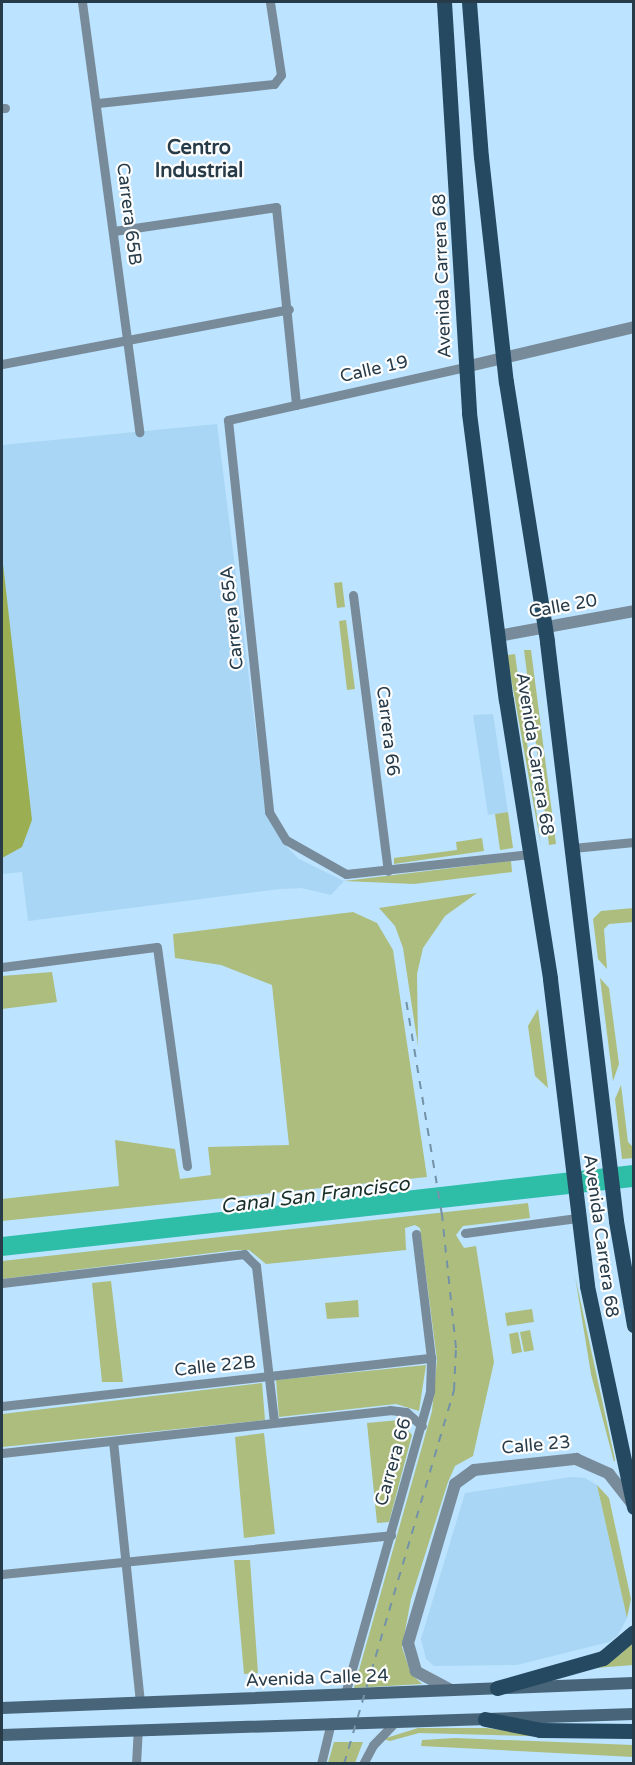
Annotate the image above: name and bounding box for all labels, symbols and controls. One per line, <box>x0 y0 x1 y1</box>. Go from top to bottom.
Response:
district label: Centro Industrial <box>155 136 243 183</box>
street label: Carrera 65B <box>112 162 146 266</box>
street label: Avenida Carrera 68 <box>428 193 456 359</box>
street label: Calle 19 <box>338 351 410 387</box>
street label: Carrera 65A <box>216 565 248 671</box>
street label: Calle 20 <box>527 589 599 623</box>
street label: Avenida Carrera 68 <box>511 671 559 837</box>
street label: Carrera 66 <box>372 685 404 777</box>
street label: Avenida Carrera 68 <box>579 1153 623 1319</box>
water label: Canal San Francisco <box>219 1172 411 1220</box>
street label: Calle 22B <box>173 1351 257 1381</box>
street label: Carrera 66 <box>370 1415 416 1509</box>
street label: Calle 23 <box>501 1431 571 1459</box>
street label: Avenida Calle 24 <box>245 1665 389 1691</box>

